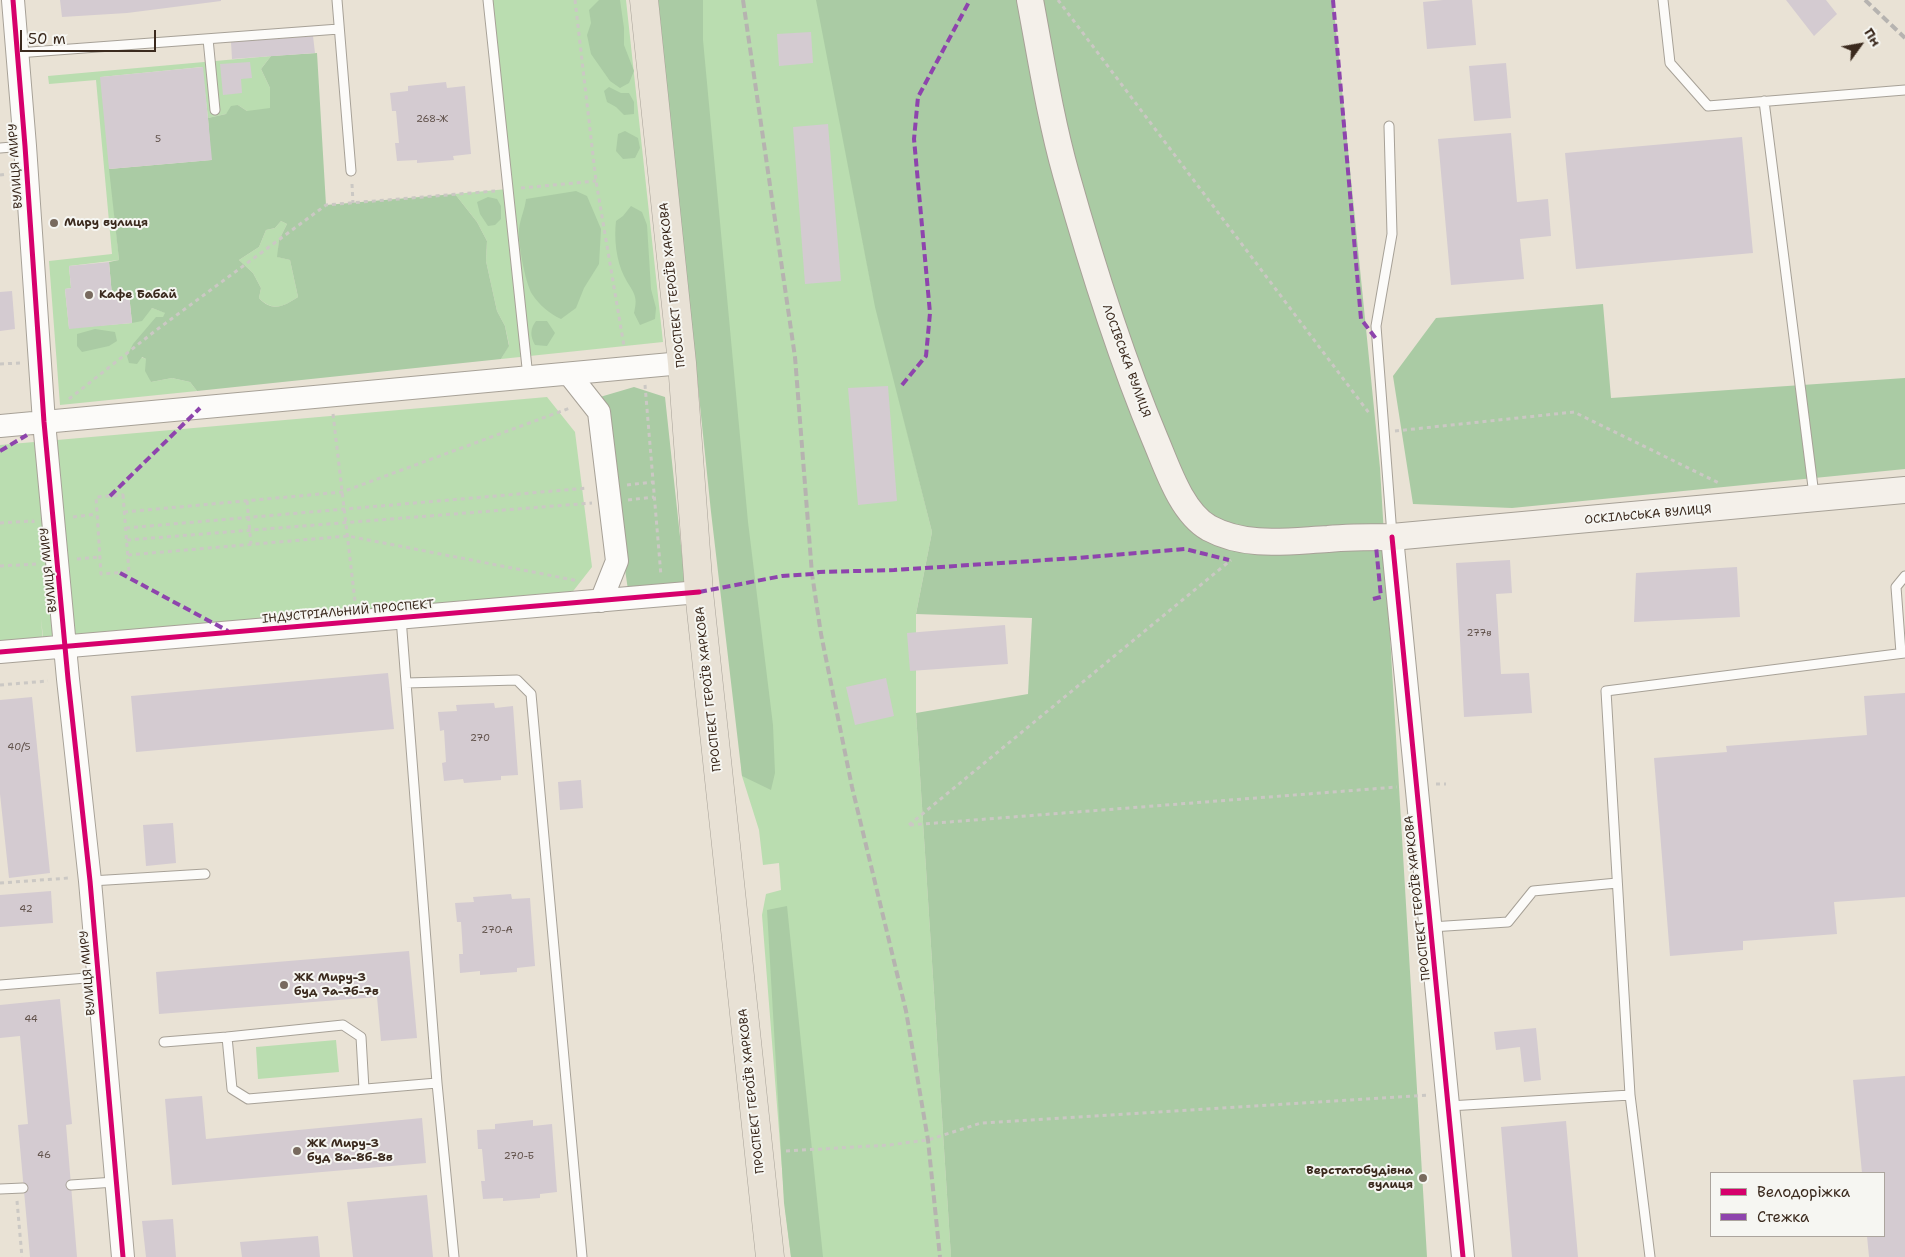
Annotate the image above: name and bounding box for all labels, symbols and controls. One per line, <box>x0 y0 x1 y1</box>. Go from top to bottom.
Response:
scale bar <box>22 20 159 52</box>
north arrow <box>1835 20 1885 70</box>
text: Пн <box>1860 24 1885 50</box>
text: 50 m <box>28 29 66 49</box>
house number: 268-Ж <box>416 113 448 125</box>
street label: ВУЛИЦЯ МИРУ <box>6 123 26 209</box>
house number: 5 <box>155 133 161 145</box>
street label: ПРОСПЕКТ ГЕРОЇВ ХАРКОВА <box>657 202 689 368</box>
place label: Миру вулиця <box>64 216 148 230</box>
marker: Миру вулиця <box>48 217 60 229</box>
place label: Кафе Бабай <box>99 288 177 302</box>
marker: Кафе Бабай <box>83 289 95 301</box>
street label: ЛОСІВСЬКА ВУЛИЦЯ <box>1099 302 1153 420</box>
street label: ОСКІЛЬСЬКА ВУЛИЦЯ <box>1584 502 1712 528</box>
street label: ВУЛИЦЯ МИРУ <box>37 527 61 613</box>
street label: ІНДУСТРІАЛЬНИЙ ПРОСПЕКТ <box>261 597 435 627</box>
street label: ПРОСПЕКТ ГЕРОЇВ ХАРКОВА <box>693 606 725 772</box>
house number: 277в <box>1467 627 1491 639</box>
house number: 270 <box>470 732 490 744</box>
house number: 40/5 <box>7 741 31 753</box>
street label: ПРОСПЕКТ ГЕРОЇВ ХАРКОВА <box>1402 815 1434 981</box>
house number: 42 <box>19 903 33 915</box>
house number: 270-А <box>481 924 513 936</box>
street label: ВУЛИЦЯ МИРУ <box>77 930 99 1016</box>
place label: ЖК Миру-3 буд 7а-7б-7в <box>294 971 379 999</box>
marker: ЖК Миру-3 буд 7а-7б-7в <box>278 979 290 991</box>
street label: ПРОСПЕКТ ГЕРОЇВ ХАРКОВА <box>736 1008 768 1174</box>
house number: 44 <box>24 1013 38 1025</box>
place label: ЖК Миру-3 буд 8а-8б-8в <box>307 1137 393 1165</box>
marker: ЖК Миру-3 буд 8а-8б-8в <box>291 1145 303 1157</box>
house number: 46 <box>37 1149 51 1161</box>
house number: 270-Б <box>504 1150 534 1162</box>
place label: Верстатобудівна вулиця <box>1306 1164 1413 1192</box>
marker: Верстатобудівна вулиця <box>1417 1172 1429 1184</box>
legend <box>1710 1172 1885 1237</box>
text: Велодоріжка <box>1757 1182 1850 1202</box>
text: Стежка <box>1757 1207 1809 1227</box>

